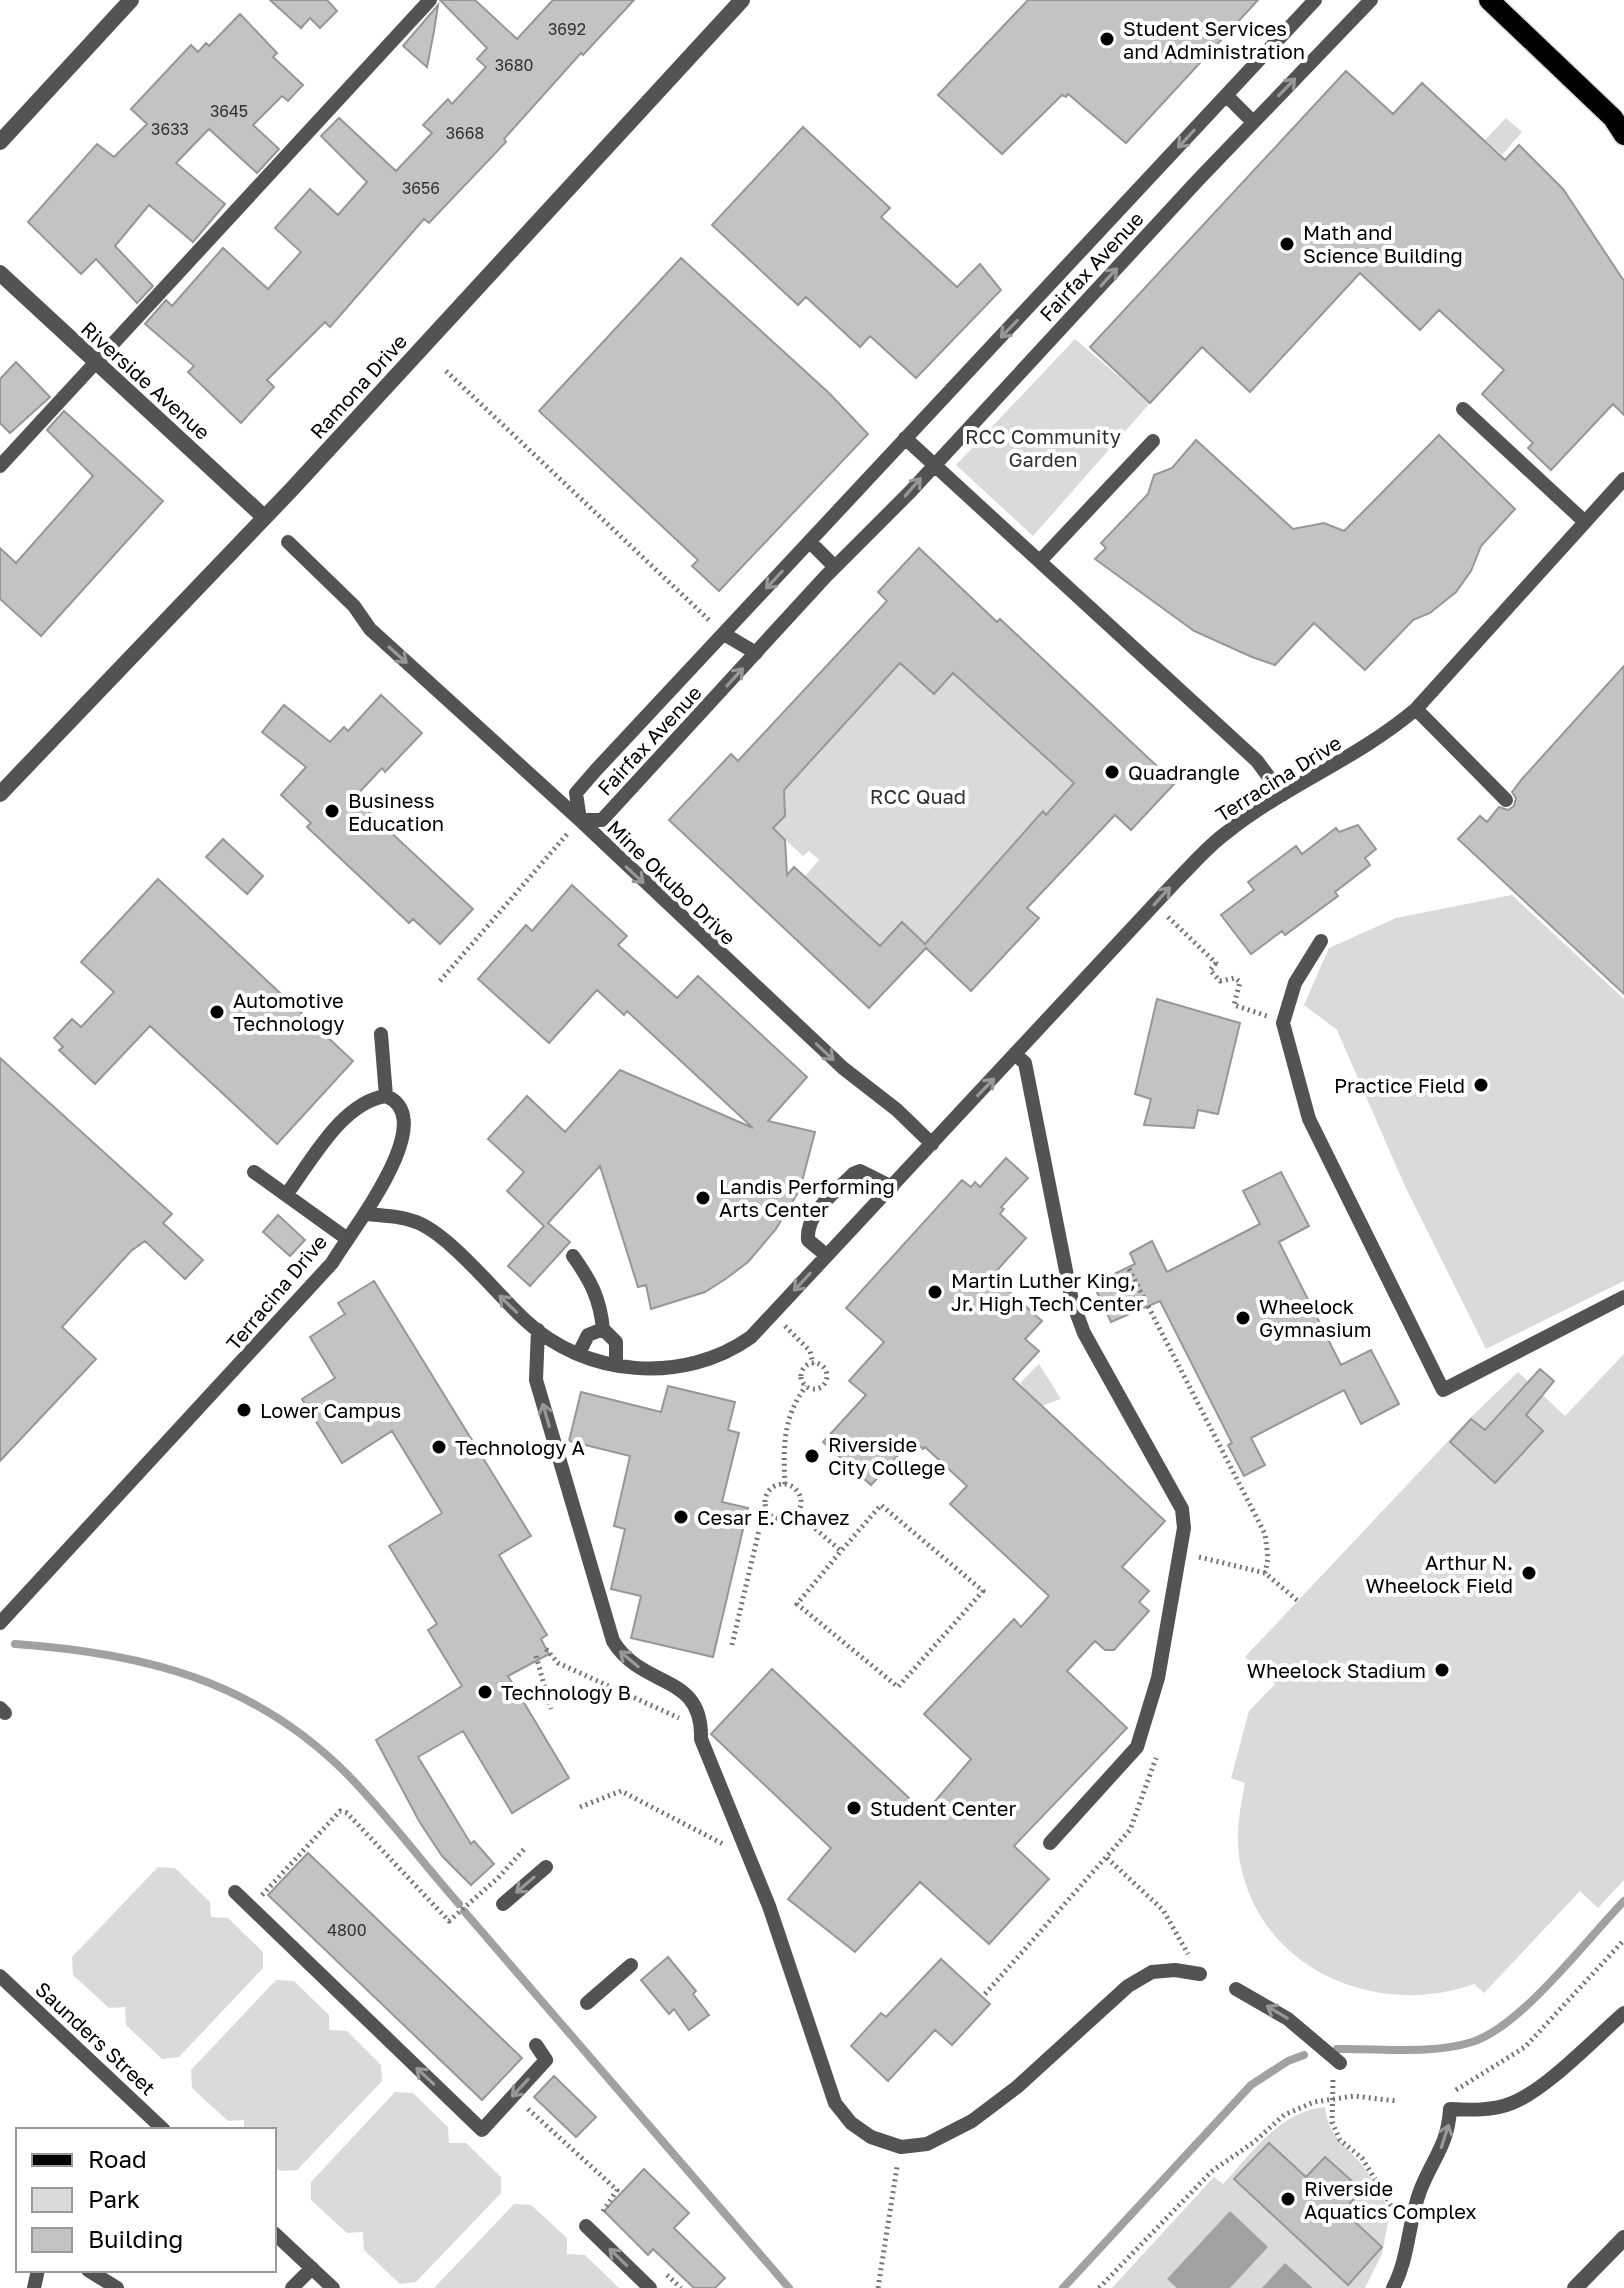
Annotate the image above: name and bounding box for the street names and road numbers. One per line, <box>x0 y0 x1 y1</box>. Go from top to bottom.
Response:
street label: Fairfax Avenue <box>1034 206 1148 326</box>
street label: Riverside Avenue <box>77 316 215 444</box>
street label: Ramona Drive <box>305 329 411 443</box>
street label: Fairfax Avenue <box>592 680 706 800</box>
street label: Terracina Drive <box>1211 730 1345 826</box>
street label: Mine Okubo Drive <box>603 815 741 949</box>
street label: Terracina Drive <box>221 1229 331 1355</box>
street label: Saunders Street <box>31 1976 161 2100</box>

